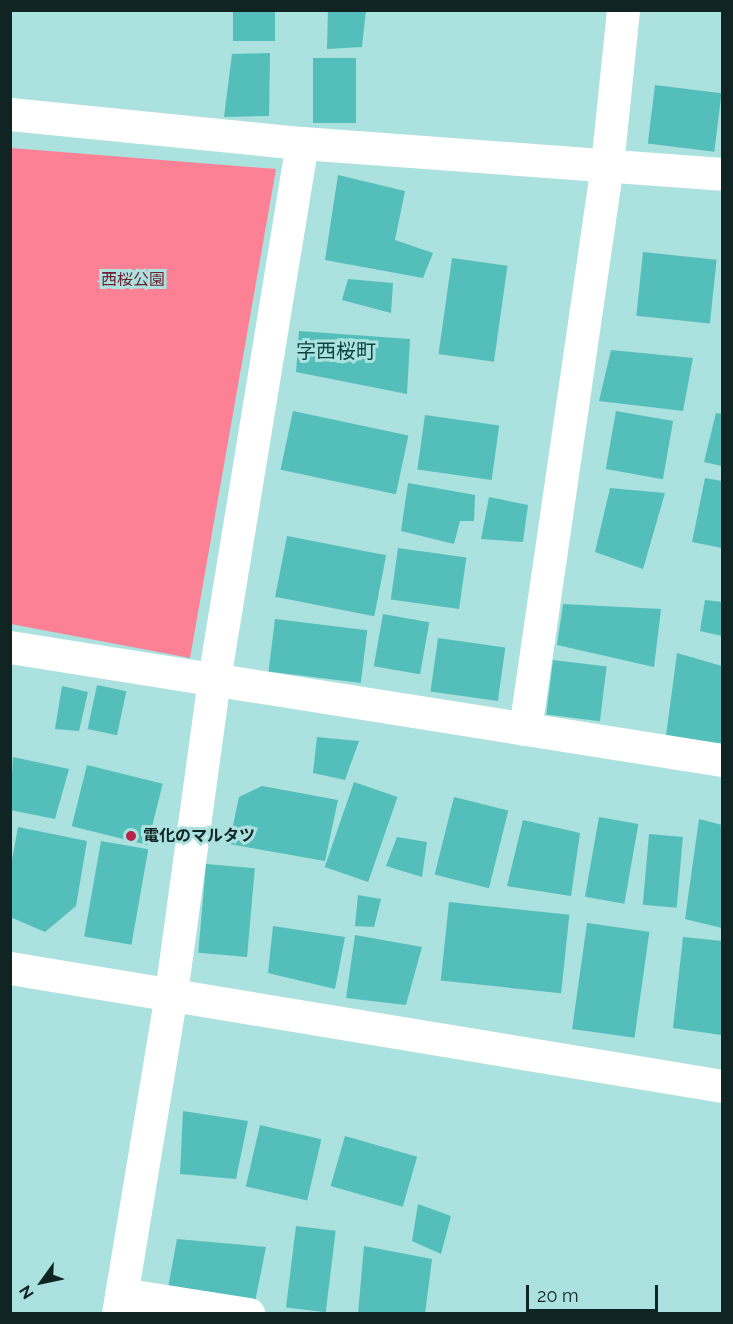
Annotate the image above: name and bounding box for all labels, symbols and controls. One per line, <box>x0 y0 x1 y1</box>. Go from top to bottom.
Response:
park label: 西桜公園 <box>101 270 165 290</box>
district label: 字西桜町 <box>296 339 376 363</box>
place label: 電化のマルタツ <box>143 826 255 846</box>
marker: 電化のマルタツ <box>124 829 138 843</box>
north arrow <box>12 1252 72 1312</box>
scale bar <box>529 1273 661 1311</box>
text: N <box>15 1282 38 1302</box>
text: 20 m <box>537 1285 579 1306</box>

